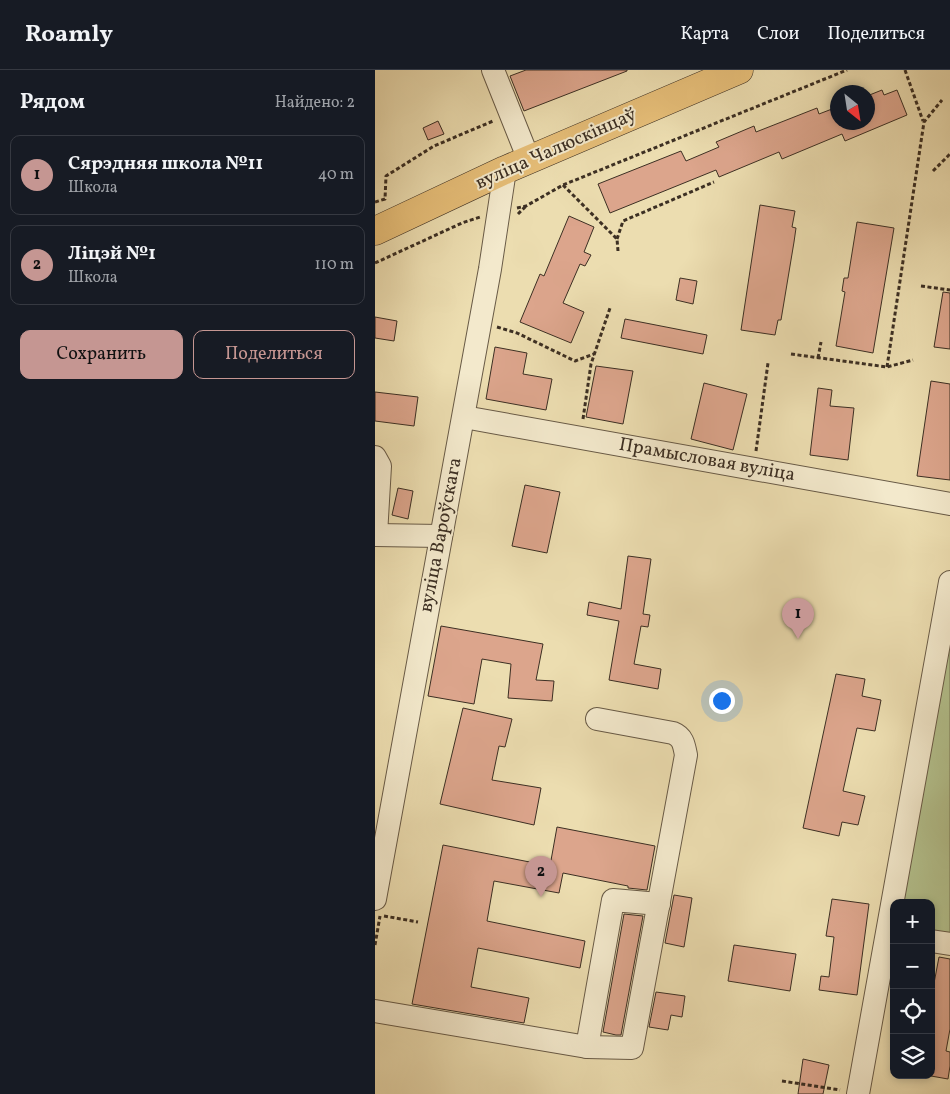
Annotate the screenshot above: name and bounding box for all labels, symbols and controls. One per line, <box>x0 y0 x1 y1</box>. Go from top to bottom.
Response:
text: Roamly <box>25 18 113 52</box>
text: Карта <box>681 22 729 47</box>
text: Слои <box>757 22 799 47</box>
text: Поделиться <box>827 22 925 47</box>
north arrow <box>830 85 875 130</box>
text: Рядом <box>20 88 85 117</box>
text: Найдено: 2 <box>275 92 355 114</box>
street label: вуліца Чалюскінцаў <box>471 102 641 196</box>
text: Сярэдняя школа №11 <box>68 151 263 177</box>
text: 1 <box>34 164 40 186</box>
text: 40 m <box>318 164 354 186</box>
text: Школа <box>68 177 118 199</box>
text: Ліцэй №1 <box>68 241 156 267</box>
text: 2 <box>33 254 41 276</box>
text: 110 m <box>315 254 354 276</box>
text: Школа <box>68 267 118 289</box>
button: Сохранить <box>20 330 183 379</box>
button: Поделиться <box>193 330 355 379</box>
street label: Прамысловая вуліца <box>617 432 797 488</box>
street label: вуліца Вароўскага <box>413 455 469 615</box>
pin: 1 <box>782 598 814 639</box>
your location <box>709 688 735 714</box>
pin: 2 <box>525 856 557 897</box>
map controls <box>890 899 935 1079</box>
button: + <box>890 899 935 944</box>
button: − <box>890 944 935 989</box>
button: locate <box>890 989 935 1034</box>
button: layers <box>890 1034 935 1079</box>

